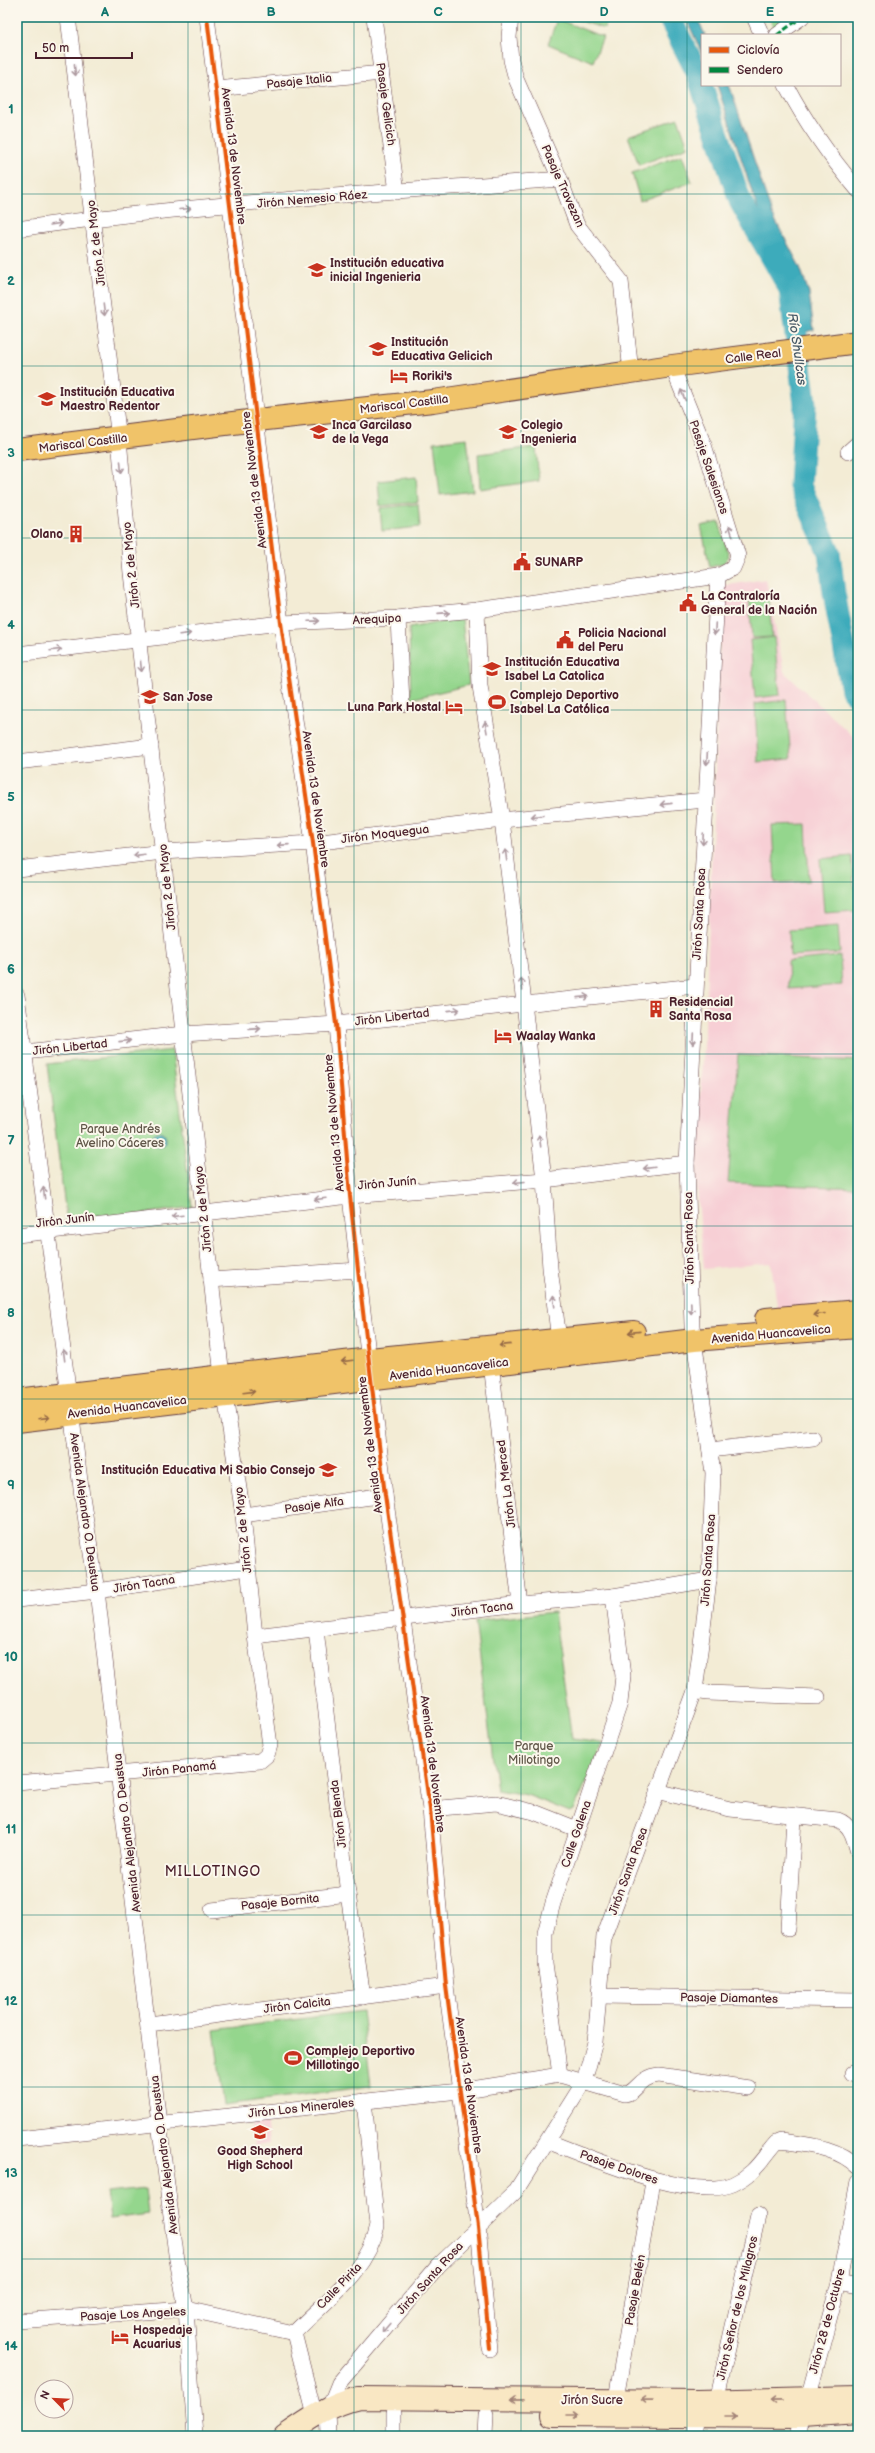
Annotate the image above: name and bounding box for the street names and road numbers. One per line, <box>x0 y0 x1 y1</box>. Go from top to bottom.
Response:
street label: Pasaje Gelicich <box>372 62 399 147</box>
street label: Pasaje Italia <box>265 71 333 92</box>
street label: Avenida 13 de Noviembre <box>218 87 249 226</box>
street label: Pasaje Travezan <box>538 143 588 230</box>
street label: Jirón Nemesio Ráez <box>256 187 368 212</box>
street label: Jirón 2 de Mayo <box>84 199 109 287</box>
street label: Calle Real <box>724 346 782 367</box>
street label: Mariscal Castilla <box>359 392 449 417</box>
street label: Avenida 13 de Noviembre <box>239 410 270 549</box>
street label: Pasaje Salesianos <box>685 418 732 516</box>
street label: Mariscal Castilla <box>38 431 128 456</box>
street label: Jirón 2 de Mayo <box>119 521 143 609</box>
street label: Arequipa <box>352 611 402 628</box>
street label: Avenida 13 de Noviembre <box>298 730 333 869</box>
street label: Jirón Moquegua <box>340 822 430 847</box>
street label: Jirón 2 de Mayo <box>155 843 179 931</box>
street label: Jirón Santa Rosa <box>690 867 709 960</box>
street label: Jirón Libertad <box>354 1005 430 1030</box>
street label: Jirón Libertad <box>32 1036 108 1059</box>
street label: Avenida 13 de Noviembre <box>321 1053 348 1192</box>
street label: Jirón 2 de Mayo <box>191 1165 215 1253</box>
street label: Jirón Junín <box>357 1173 417 1194</box>
street label: Jirón Santa Rosa <box>681 1192 698 1284</box>
street label: Jirón Junín <box>35 1209 95 1232</box>
street label: Avenida Huancavelica <box>711 1322 832 1347</box>
street label: Avenida Huancavelica <box>389 1355 510 1384</box>
street label: Avenida 13 de Noviembre <box>355 1375 386 1514</box>
street label: Avenida Huancavelica <box>67 1393 188 1422</box>
street label: Avenida Alejandro O. Deustua <box>66 1432 103 1593</box>
street label: Jirón La Merced <box>494 1439 519 1529</box>
street label: Jirón 2 de Mayo <box>231 1486 255 1574</box>
street label: Pasaje Alfa <box>283 1494 345 1517</box>
street label: Jirón Santa Rosa <box>698 1513 719 1607</box>
street label: Jirón Tacna <box>112 1572 176 1597</box>
street label: Jirón Tacna <box>450 1598 514 1621</box>
street label: Avenida 13 de Noviembre <box>417 1695 448 1834</box>
street label: Avenida Alejandro O. Deustua <box>110 1752 145 1913</box>
street label: Jirón Panamá <box>141 1758 217 1781</box>
street label: Jirón Blenda <box>327 1779 350 1849</box>
street label: Calle Galena <box>558 1798 595 1870</box>
street label: Jirón Santa Rosa <box>606 1825 651 1917</box>
street label: Pasaje Bornita <box>240 1891 320 1914</box>
street label: Pasaje Diamantes <box>680 1990 778 2007</box>
street label: Jirón Calcita <box>263 1994 332 2017</box>
street label: Avenida 13 de Noviembre <box>451 2016 486 2155</box>
street label: Avenida Alejandro O. Deustua <box>147 2074 182 2235</box>
street label: Jirón Los Minerales <box>247 2095 355 2122</box>
street label: Pasaje Dolores <box>578 2147 660 2188</box>
street label: Jirón Señor de los Milagros <box>714 2234 761 2382</box>
street label: Jirón Santa Rosa <box>394 2239 467 2318</box>
street label: Pasaje Belén <box>622 2253 649 2327</box>
street label: Calle Pirita <box>314 2260 365 2313</box>
street label: Jirón 28 de Octubre <box>806 2267 849 2375</box>
street label: Pasaje Los Angeles <box>80 2304 186 2325</box>
street label: Jirón Sucre <box>561 2393 623 2408</box>

